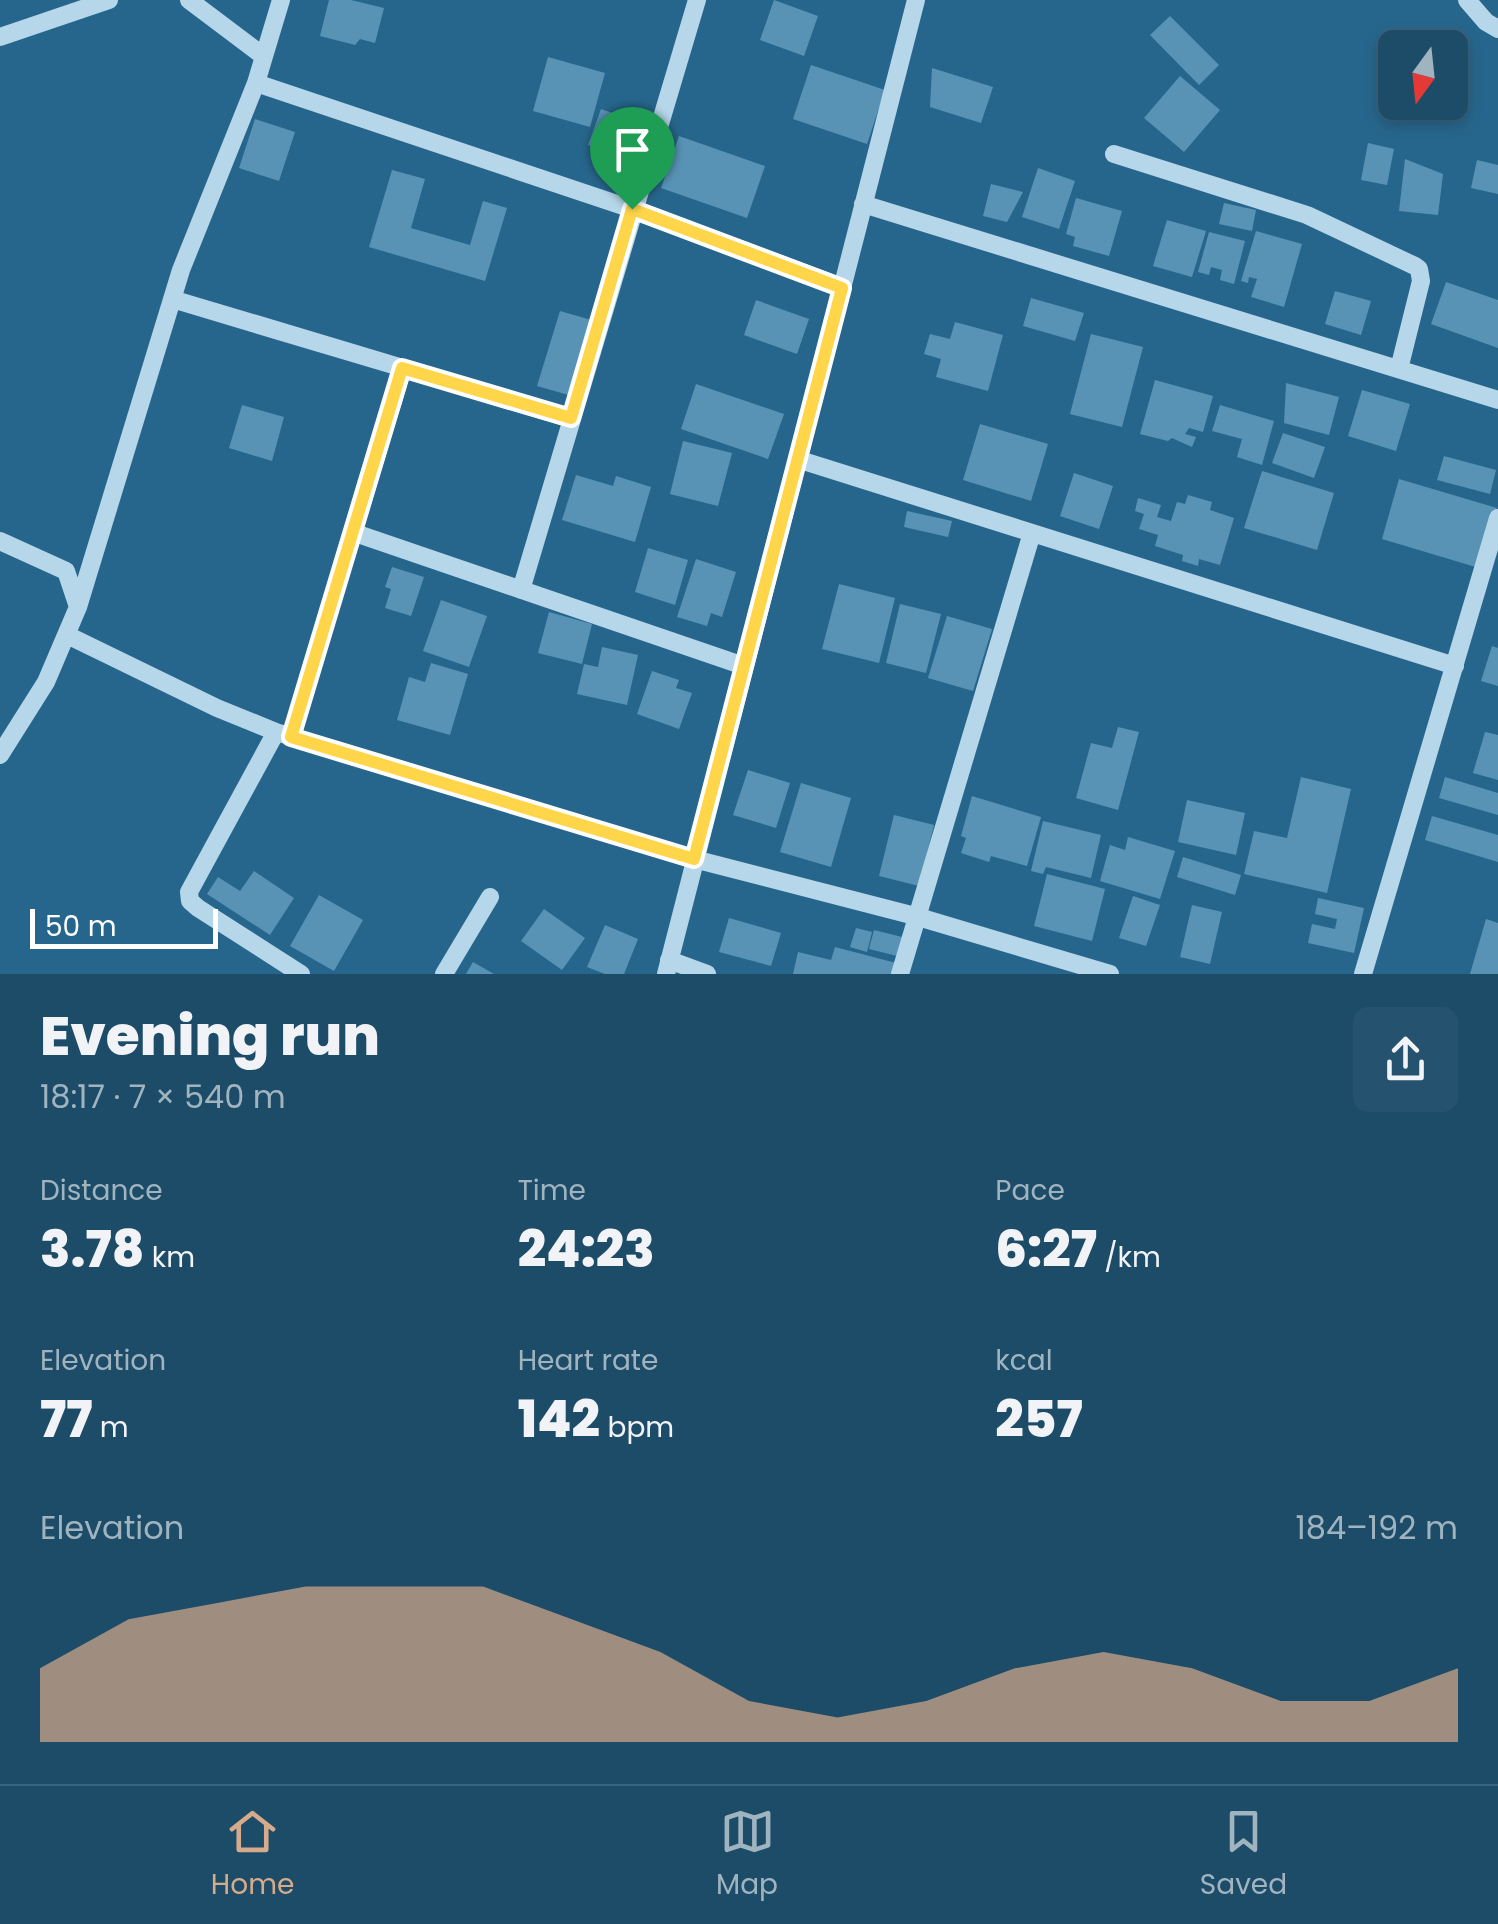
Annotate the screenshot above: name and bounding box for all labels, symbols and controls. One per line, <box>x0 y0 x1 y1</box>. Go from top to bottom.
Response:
north arrow <box>1378 30 1468 120</box>
map controls <box>1378 30 1468 120</box>
pin <box>590 107 675 210</box>
icon: arrive <box>605 122 660 177</box>
scale bar <box>30 904 218 948</box>
text: 50 m <box>45 907 116 946</box>
text: Evening run <box>40 997 380 1074</box>
button: share <box>1353 1007 1458 1112</box>
text: 18:17 · 7 × 540 m <box>40 1074 286 1119</box>
text: Distance <box>40 1171 163 1210</box>
text: Time <box>518 1171 586 1210</box>
text: Pace <box>995 1171 1065 1210</box>
text: 3.78 <box>40 1214 144 1285</box>
text: 24:23 <box>518 1214 655 1285</box>
text: 6:27 <box>995 1214 1097 1285</box>
text: km <box>144 1238 195 1277</box>
text: /km <box>1097 1238 1161 1277</box>
text: Elevation <box>40 1341 166 1380</box>
text: Heart rate <box>518 1341 658 1380</box>
text: kcal <box>995 1341 1053 1380</box>
text: 77 <box>40 1384 92 1455</box>
text: 142 <box>518 1384 600 1455</box>
text: 257 <box>995 1384 1083 1455</box>
text: m <box>92 1408 129 1447</box>
text: bpm <box>600 1408 674 1447</box>
text: Elevation <box>40 1505 184 1550</box>
text: 184–192 m <box>1295 1505 1458 1550</box>
tab: Home <box>211 1804 294 1906</box>
tab: Map <box>716 1804 778 1906</box>
tab: Saved <box>1200 1804 1287 1906</box>

